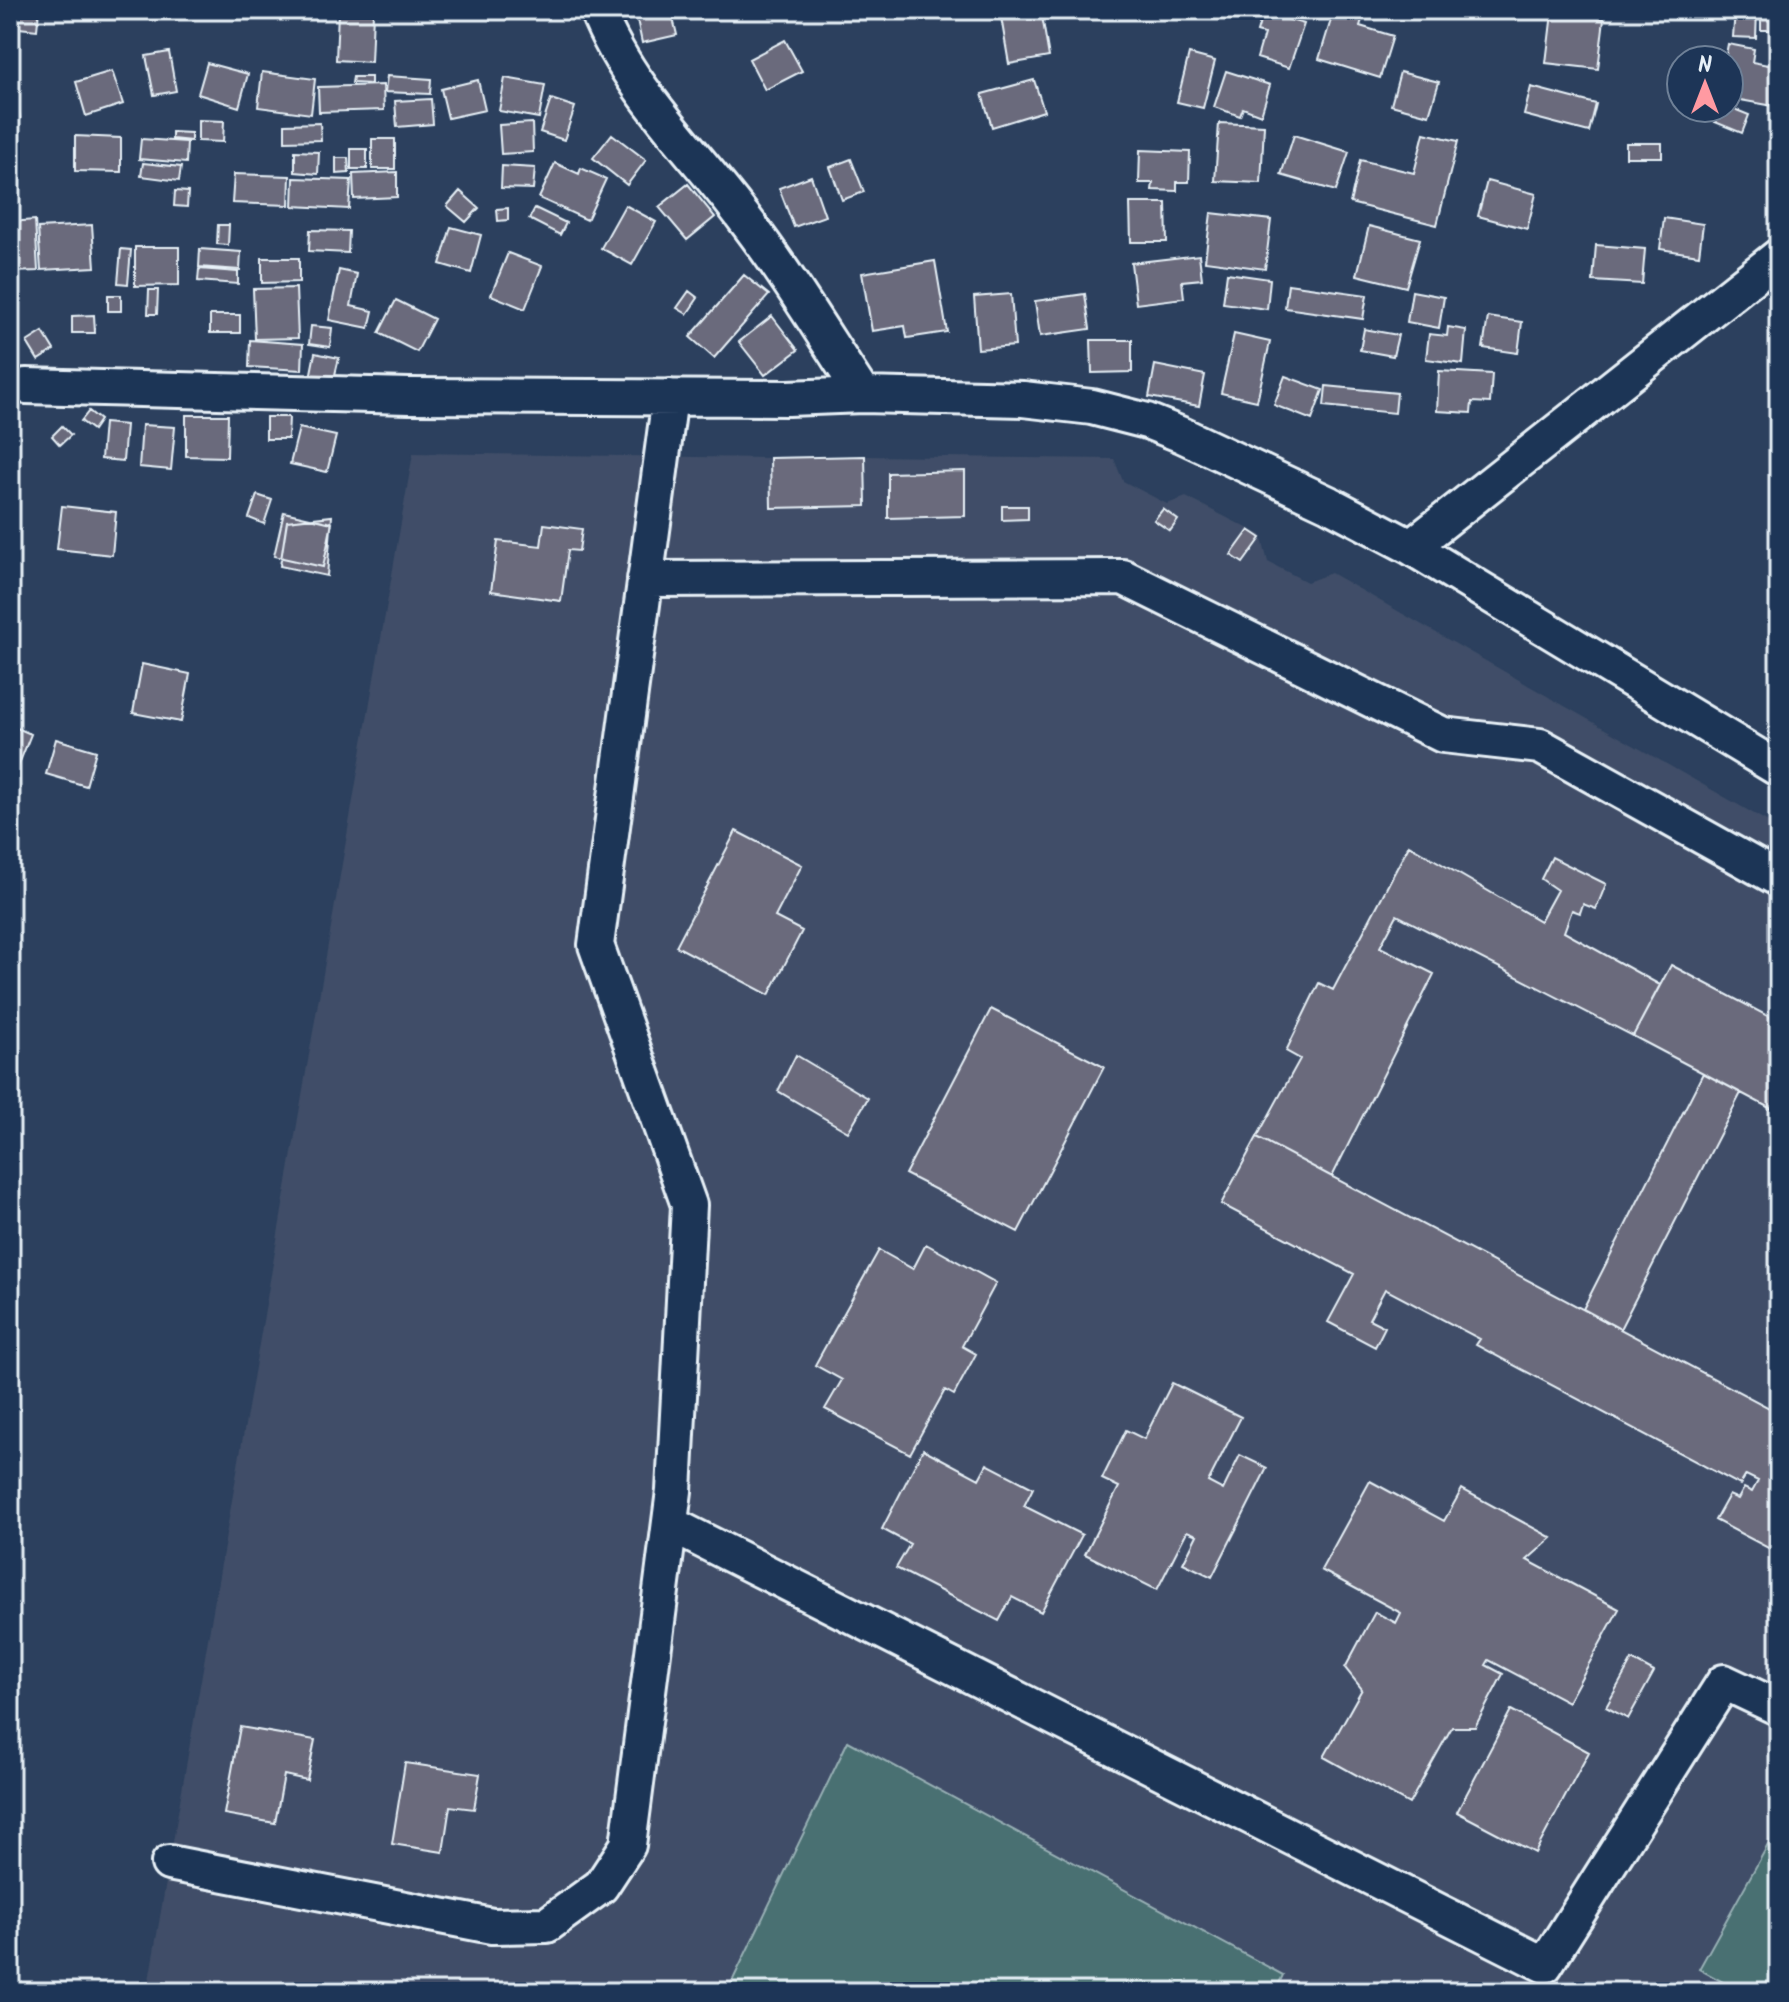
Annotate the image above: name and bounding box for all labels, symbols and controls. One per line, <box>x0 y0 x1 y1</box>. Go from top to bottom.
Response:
north arrow <box>1665 44 1745 124</box>
text: N <box>1698 49 1712 84</box>

